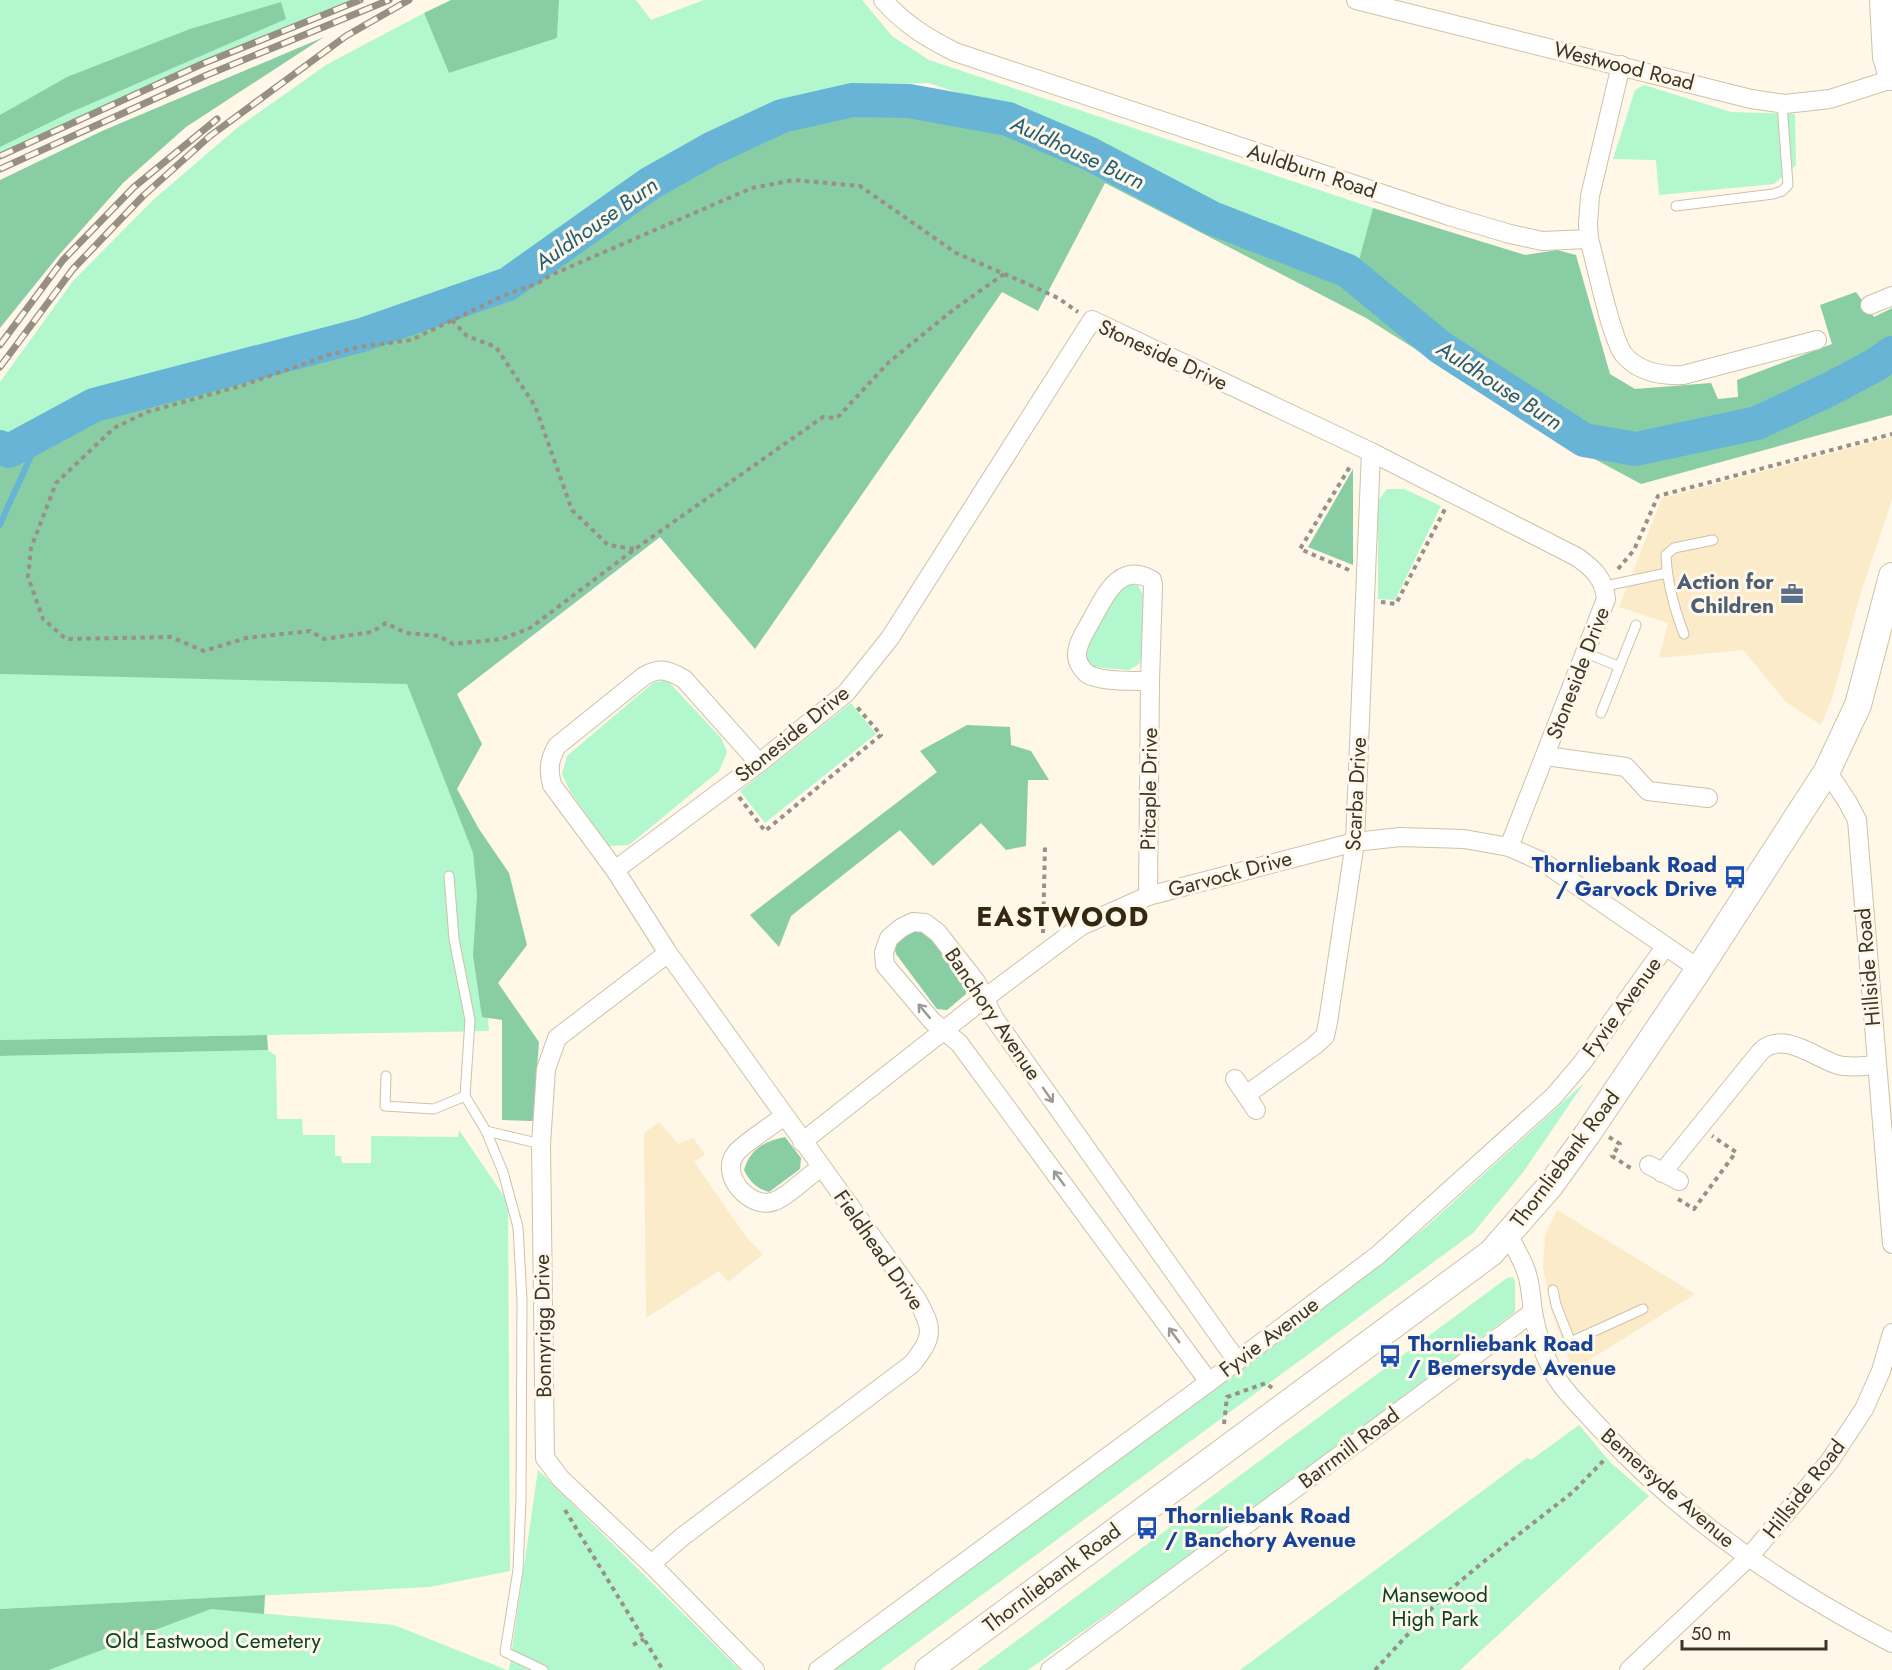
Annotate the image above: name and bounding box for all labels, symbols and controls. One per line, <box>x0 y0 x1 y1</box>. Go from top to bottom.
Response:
street label: Westwood Road <box>1551 34 1697 98</box>
water label: Auldhouse Burn <box>1005 107 1150 197</box>
street label: Auldburn Road <box>1244 136 1380 206</box>
water label: Auldhouse Burn <box>527 169 664 278</box>
street label: Stoneside Drive <box>1093 312 1233 398</box>
water label: Auldhouse Burn <box>1430 332 1569 438</box>
place label: Action for Children <box>1676 567 1774 621</box>
office icon: Action for Children <box>1779 581 1805 607</box>
street label: Stoneside Drive <box>1539 602 1617 744</box>
street label: Stoneside Drive <box>728 678 856 790</box>
street label: Pitcaple Drive <box>1133 727 1165 851</box>
street label: Scarba Drive <box>1338 736 1374 852</box>
street label: Garvock Drive <box>1165 843 1295 905</box>
place label: Thornliebank Road / Garvock Drive <box>1532 850 1717 904</box>
bus stop icon: Thornliebank Road / Garvock Drive <box>1722 864 1748 890</box>
district label: EASTWOOD <box>976 897 1150 936</box>
street label: Hillside Road <box>1848 907 1888 1027</box>
street label: Banchory Avenue <box>937 942 1049 1086</box>
street label: Fyvie Avenue <box>1575 950 1669 1063</box>
one-way arrow <box>917 1003 930 1019</box>
street label: Thornliebank Road <box>1503 1084 1627 1234</box>
one-way arrow <box>1042 1087 1054 1103</box>
one-way arrow <box>1052 1171 1065 1187</box>
street label: Fieldhead Drive <box>826 1184 932 1316</box>
street label: Bonnyrigg Drive <box>527 1254 559 1398</box>
street label: Fyvie Avenue <box>1213 1290 1325 1384</box>
one-way arrow <box>1168 1328 1180 1344</box>
place label: Thornliebank Road / Bemersyde Avenue <box>1408 1329 1616 1383</box>
bus stop icon: Thornliebank Road / Bemersyde Avenue <box>1377 1343 1403 1369</box>
street label: Barrmill Road <box>1292 1400 1406 1496</box>
street label: Bemersyde Avenue <box>1594 1421 1742 1555</box>
street label: Hillside Road <box>1756 1433 1852 1545</box>
place label: Thornliebank Road / Banchory Avenue <box>1165 1501 1356 1555</box>
bus stop icon: Thornliebank Road / Banchory Avenue <box>1134 1515 1160 1541</box>
street label: Thornliebank Road <box>977 1516 1127 1640</box>
park label: Mansewood High Park <box>1382 1580 1488 1634</box>
scale bar <box>1682 1613 1826 1651</box>
text: 50 m <box>1691 1621 1731 1647</box>
park label: Old Eastwood Cemetery <box>105 1626 321 1656</box>

